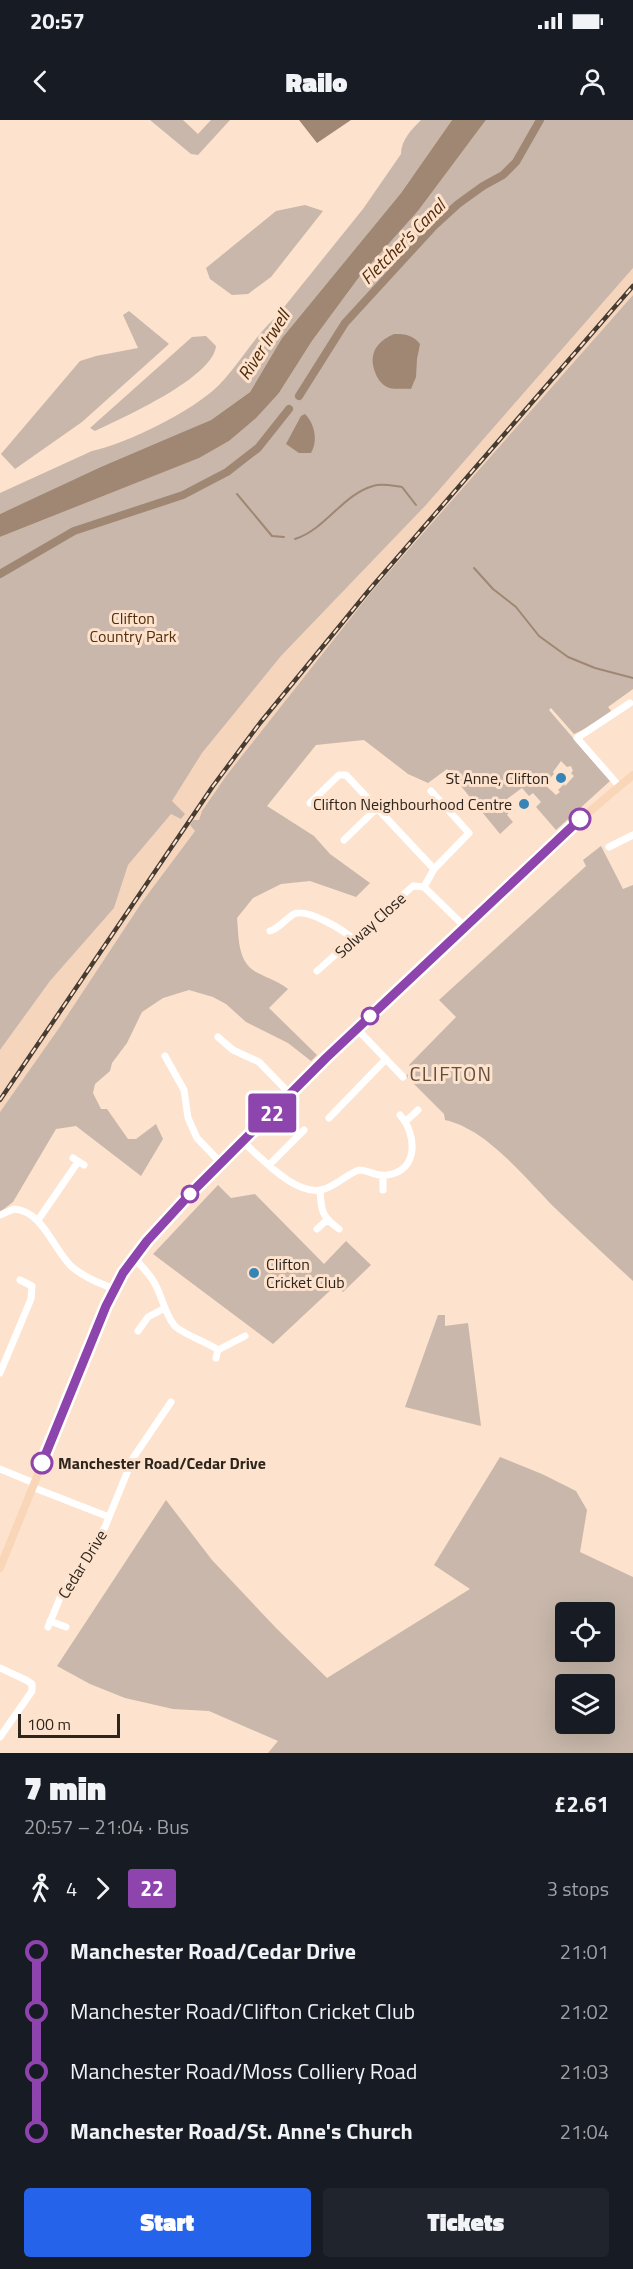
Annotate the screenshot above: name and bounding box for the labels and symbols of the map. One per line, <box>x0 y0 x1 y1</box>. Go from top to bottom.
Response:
water label: Fletcher's Canal <box>354 191 453 290</box>
water label: River Irwell <box>231 303 297 385</box>
park label: Clifton Country Park <box>89 606 177 648</box>
place label: St Anne, Clifton <box>446 766 549 790</box>
marker: St Anne, Clifton <box>554 771 568 785</box>
place label: Clifton Neighbourhood Centre <box>313 792 512 816</box>
marker: Clifton Neighbourhood Centre <box>517 797 531 811</box>
unlabelled marker <box>569 808 591 830</box>
street label: Solway Close <box>329 886 411 964</box>
unlabelled marker <box>361 1007 379 1025</box>
district label: CLIFTON <box>409 1058 493 1089</box>
line badge: 22 <box>245 1094 299 1132</box>
unlabelled marker <box>181 1185 199 1203</box>
place label: Clifton Cricket Club <box>266 1252 345 1294</box>
marker: Clifton Cricket Club <box>247 1266 261 1280</box>
place label: Manchester Road/Cedar Drive <box>58 1451 266 1475</box>
marker: Manchester Road/Cedar Drive <box>31 1452 53 1474</box>
street label: Cedar Drive <box>51 1525 113 1603</box>
scale bar <box>18 1711 120 1738</box>

